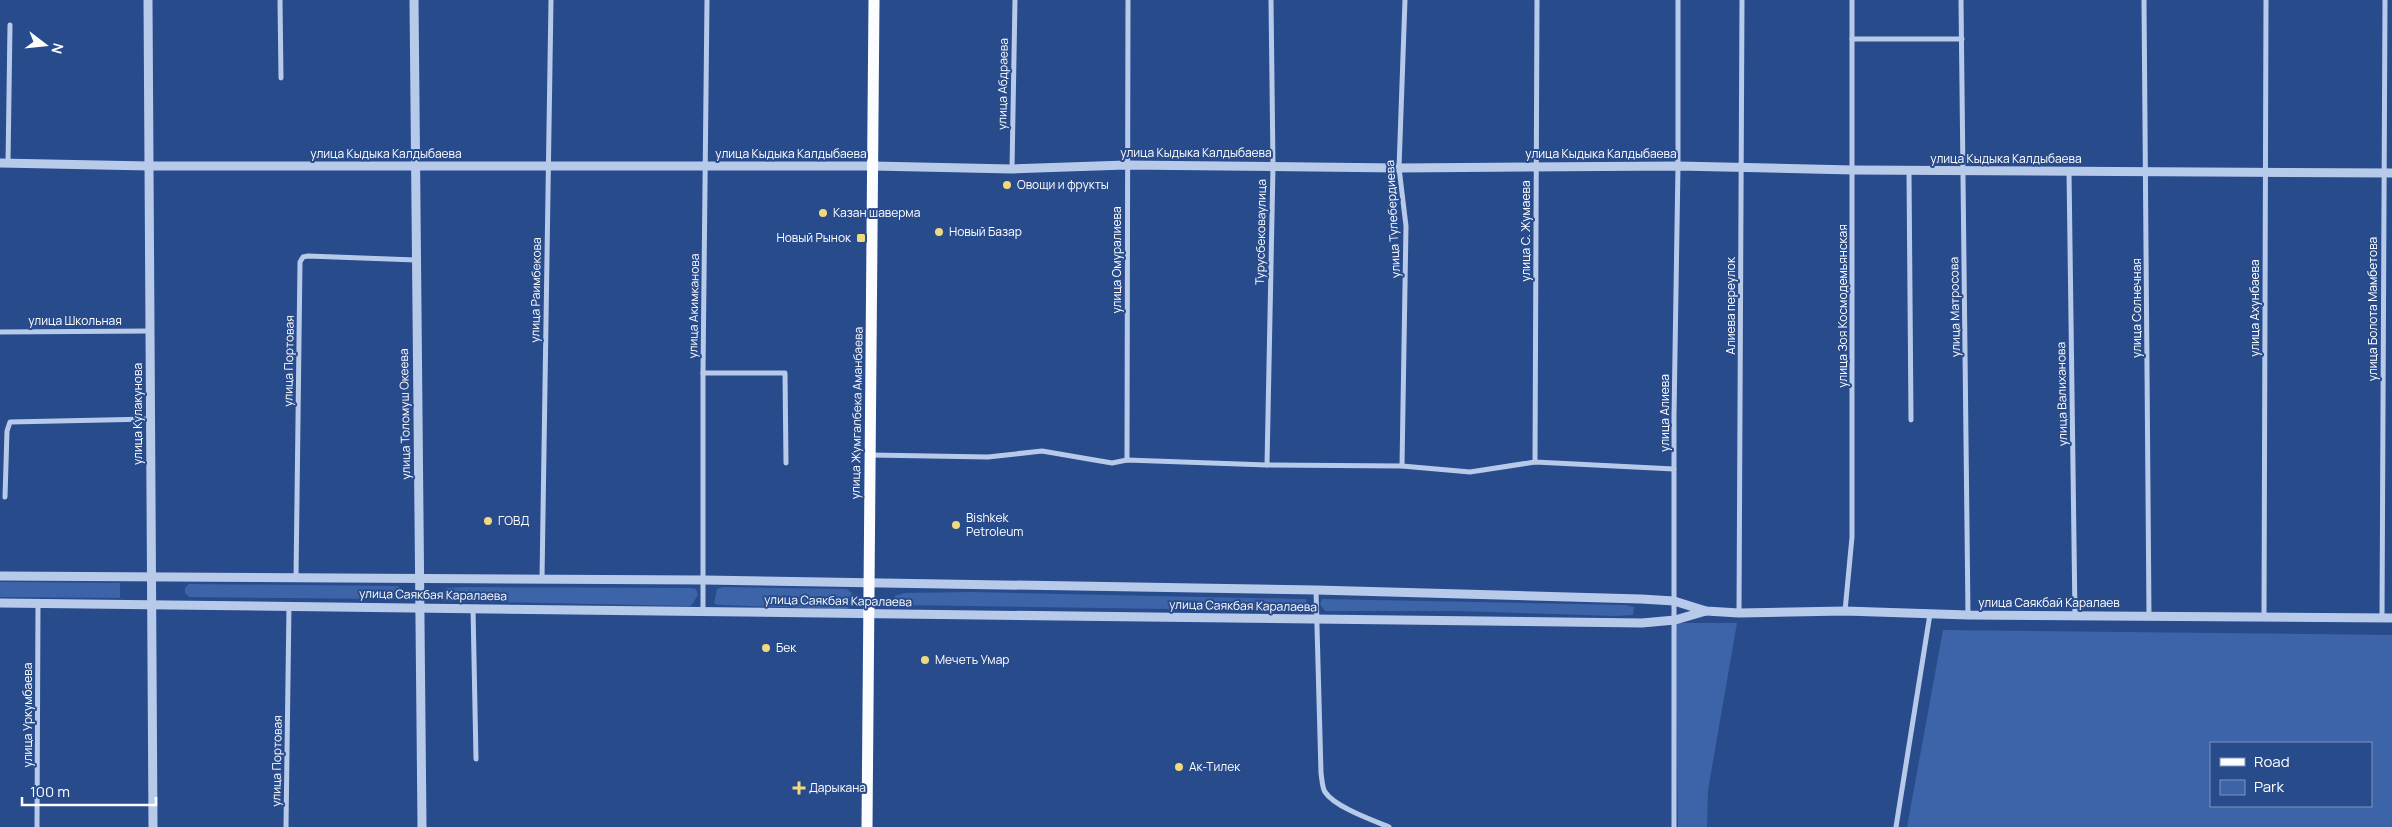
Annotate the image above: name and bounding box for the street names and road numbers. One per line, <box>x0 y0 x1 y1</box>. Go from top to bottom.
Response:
street label: улица Абдраева <box>993 38 1012 130</box>
street label: улица Кыдыка Калдыбаева <box>1120 144 1272 161</box>
street label: улица Кыдыка Калдыбаева <box>310 145 462 162</box>
street label: улица Кыдыка Калдыбаева <box>715 145 867 162</box>
street label: улица Кыдыка Калдыбаева <box>1525 145 1677 162</box>
street label: улица Кыдыка Калдыбаева <box>1930 150 2082 167</box>
street label: улица Тулебердиева <box>1381 160 1404 278</box>
street label: Турусбековаулица <box>1251 179 1270 285</box>
street label: улица С. Жумаева <box>1517 180 1534 282</box>
street label: улица Омуралиева <box>1108 206 1125 314</box>
street label: улица Зоя Космодемьянская <box>1834 224 1851 388</box>
street label: улица Раимбекова <box>526 237 545 343</box>
street label: улица Болота Мамбетова <box>2364 237 2381 381</box>
street label: улица Акимканова <box>684 253 703 359</box>
street label: Алиева переулок <box>1722 256 1739 355</box>
street label: улица Матросова <box>1945 257 1964 357</box>
street label: улица Солнечная <box>2128 258 2145 358</box>
street label: улица Ахунбаева <box>2246 259 2263 357</box>
street label: улица Школьная <box>28 312 122 329</box>
street label: улица Портовая <box>279 315 298 407</box>
street label: улица Жумгалбека Аманбаева <box>846 327 867 499</box>
street label: улица Валиханова <box>2052 342 2071 446</box>
street label: улица Толомуш Океева <box>395 348 414 480</box>
street label: улица Кулакунова <box>129 363 146 465</box>
street label: улица Алиева <box>1656 374 1673 452</box>
street label: улица Саякбая Каралаева <box>359 585 507 604</box>
street label: улица Саякбая Каралаева <box>764 591 912 610</box>
street label: улица Саякбай Каралаев <box>1978 594 2120 611</box>
street label: улица Саякбая Каралаева <box>1169 596 1317 615</box>
street label: улица Уркумбаева <box>19 663 36 767</box>
street label: улица Портовая <box>267 715 286 807</box>

